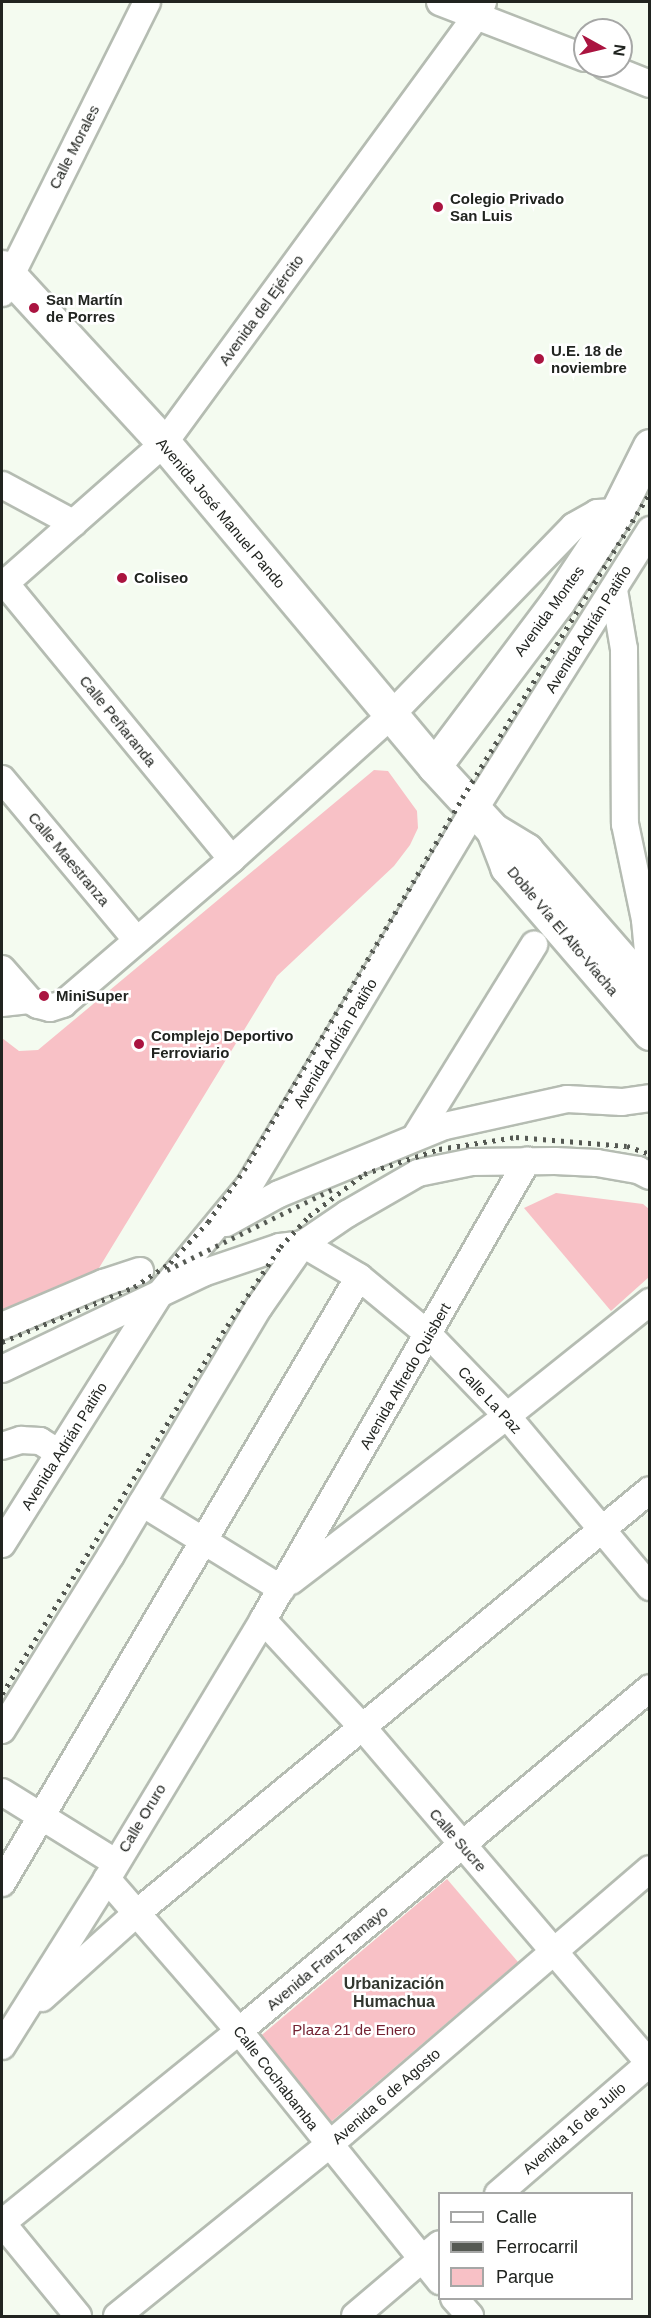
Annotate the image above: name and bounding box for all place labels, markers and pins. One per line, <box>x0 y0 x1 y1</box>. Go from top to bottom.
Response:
place label: Colegio Privado San Luis <box>450 189 564 224</box>
marker: Colegio Privado San Luis <box>431 200 445 214</box>
place label: San Martín de Porres <box>46 290 123 325</box>
marker: San Martín de Porres <box>27 301 41 315</box>
place label: U.E. 18 de noviembre <box>551 341 627 376</box>
marker: U.E. 18 de noviembre <box>532 352 546 366</box>
place label: Coliseo <box>134 569 188 587</box>
marker: Coliseo <box>115 571 129 585</box>
place label: MiniSuper <box>56 987 129 1005</box>
marker: MiniSuper <box>37 989 51 1003</box>
place label: Complejo Deportivo Ferroviario <box>151 1026 294 1061</box>
marker: Complejo Deportivo Ferroviario <box>132 1037 146 1051</box>

